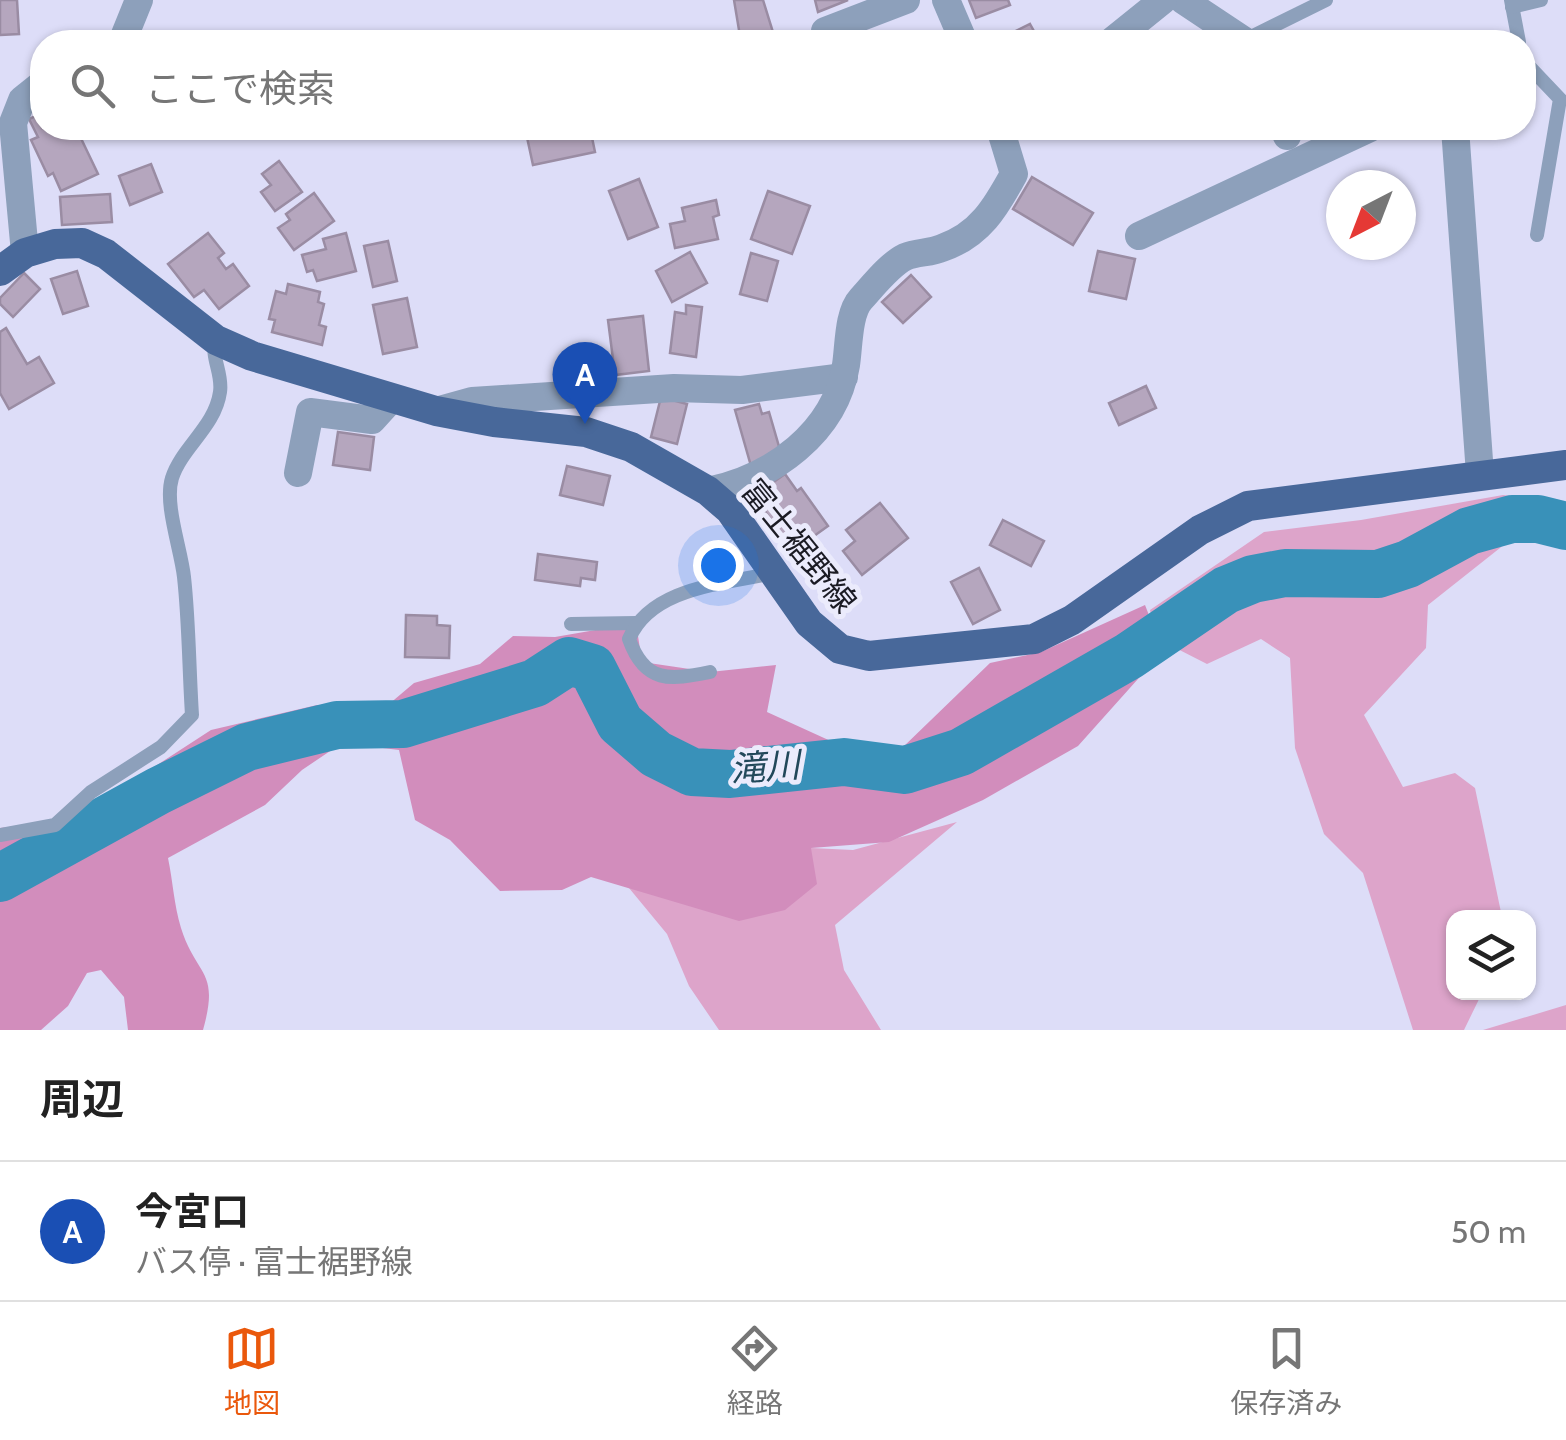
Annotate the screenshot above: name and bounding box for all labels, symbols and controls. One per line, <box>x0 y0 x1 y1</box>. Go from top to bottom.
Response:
search box <box>30 30 1536 140</box>
icon: search <box>65 58 120 113</box>
text: ここで検索 <box>145 65 335 112</box>
north arrow <box>1326 170 1416 260</box>
pin: A <box>552 342 618 424</box>
street label: 富士裾野線 <box>734 471 865 620</box>
your location <box>693 540 744 591</box>
water label: 滝川 <box>729 742 805 790</box>
map controls <box>1446 910 1536 1000</box>
button: layers <box>1446 910 1536 1000</box>
text: 周辺 <box>40 1073 124 1125</box>
text: 今宮口 <box>135 1188 249 1235</box>
text: A <box>62 1212 83 1251</box>
text: 50 m <box>1451 1212 1526 1251</box>
text: バス停 · 富士裾野線 <box>135 1242 413 1281</box>
tab: 地図 <box>224 1321 280 1421</box>
tab: 経路 <box>727 1321 783 1421</box>
tab: 保存済み <box>1230 1321 1342 1421</box>

